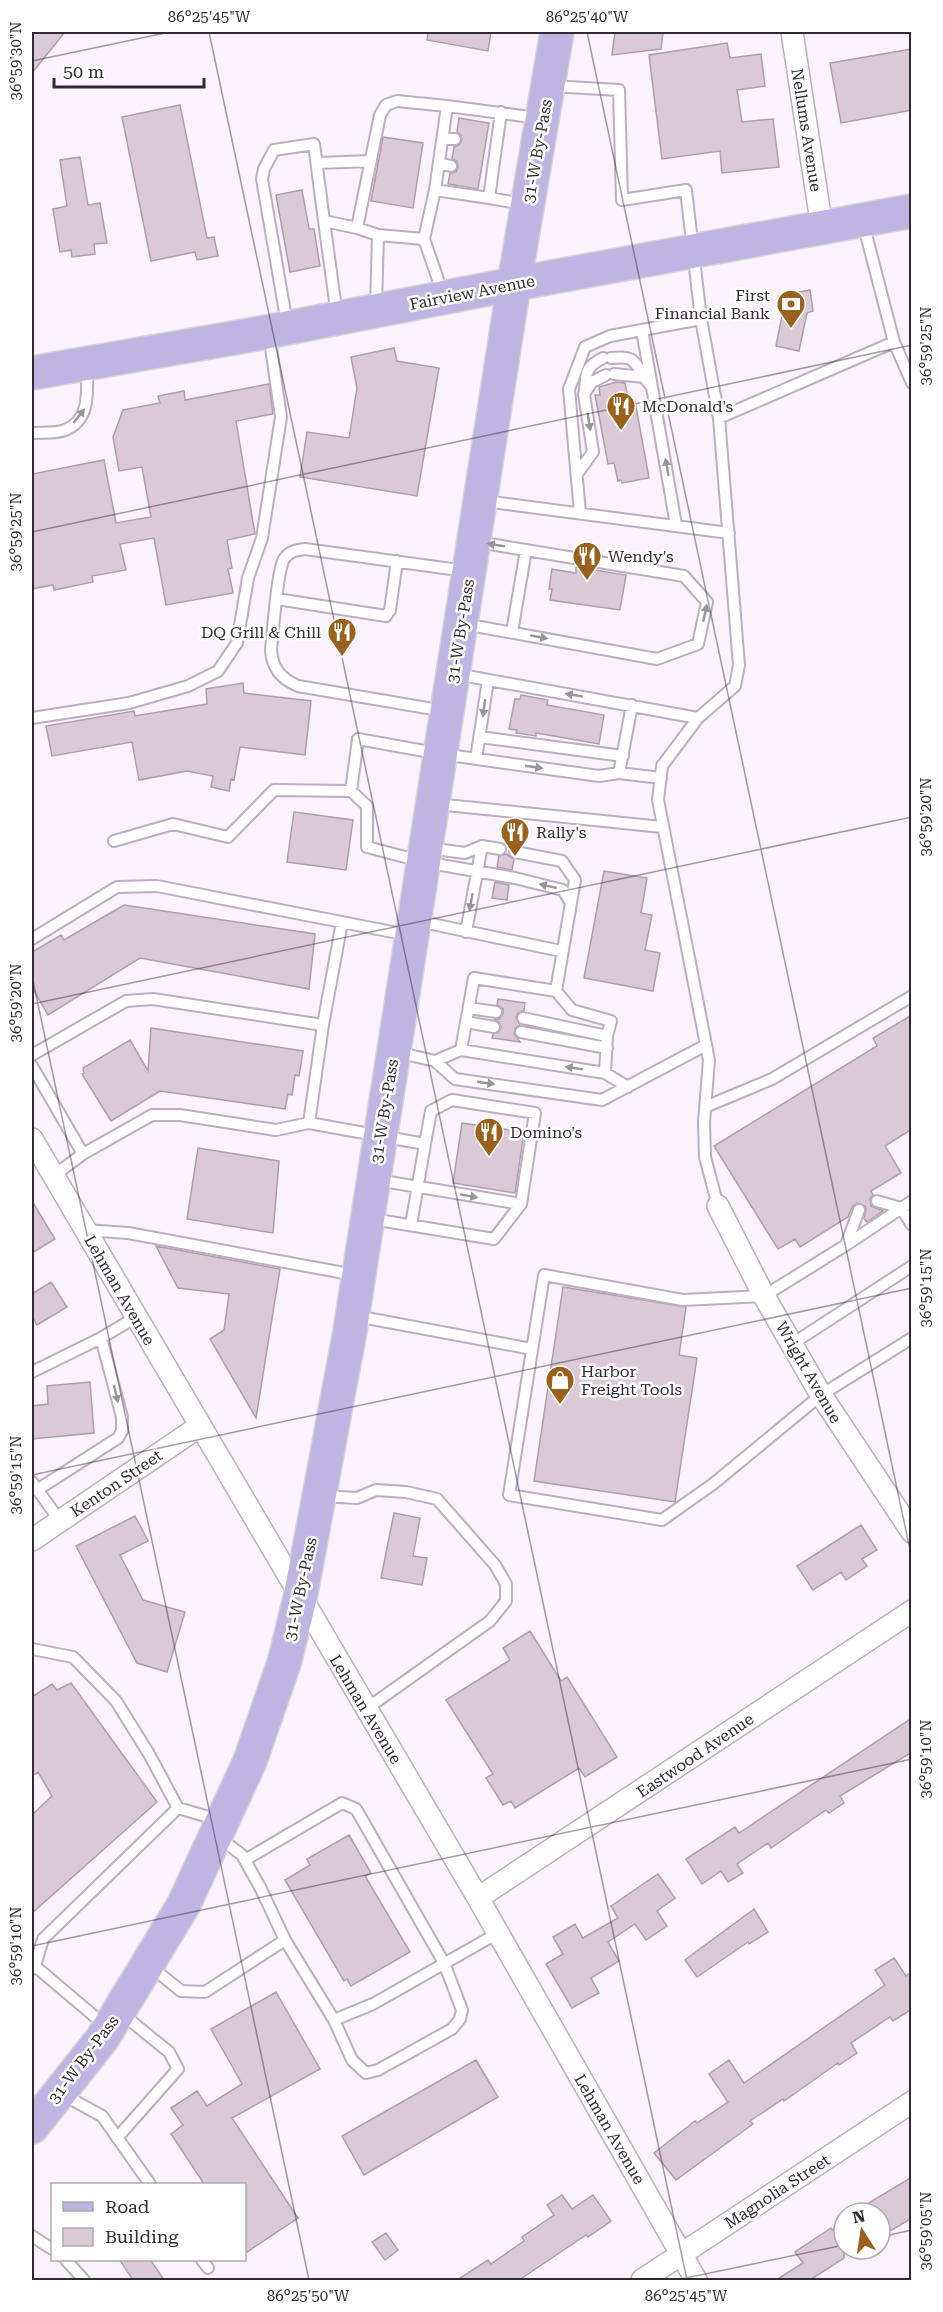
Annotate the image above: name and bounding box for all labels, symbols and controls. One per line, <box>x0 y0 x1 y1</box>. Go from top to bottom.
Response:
text: 86°25'45"W <box>168 8 251 26</box>
text: 86°25'40"W <box>546 8 629 26</box>
text: 36°59'30"N <box>7 21 25 101</box>
scale bar <box>54 51 204 89</box>
text: 50 m <box>63 61 104 82</box>
street label: Nellums Avenue <box>787 67 826 193</box>
street label: 31-W By-Pass <box>519 97 556 205</box>
street label: Fairview Avenue <box>408 271 537 314</box>
place label: First Financial Bank <box>655 286 770 323</box>
bank icon: First Financial Bank <box>775 288 807 330</box>
text: 36°59'25"N <box>917 306 935 386</box>
restaurant icon: McDonald's <box>605 390 637 432</box>
place label: McDonald's <box>642 397 734 416</box>
one-way arrow <box>73 408 86 424</box>
one-way arrow <box>584 413 593 432</box>
one-way arrow <box>662 457 671 476</box>
text: 36°59'25"N <box>7 492 25 572</box>
restaurant icon: Wendy's <box>571 540 603 582</box>
one-way arrow <box>486 541 505 550</box>
place label: Wendy's <box>608 547 674 566</box>
street label: 31-W By-Pass <box>443 577 478 685</box>
one-way arrow <box>701 603 710 622</box>
restaurant icon: DQ Grill & Chill <box>326 616 358 658</box>
place label: DQ Grill & Chill <box>201 623 321 642</box>
one-way arrow <box>530 633 549 642</box>
one-way arrow <box>565 690 584 699</box>
one-way arrow <box>479 699 488 718</box>
one-way arrow <box>525 762 544 771</box>
text: 36°59'20"N <box>917 777 935 857</box>
restaurant icon: Rally's <box>499 816 531 858</box>
place label: Rally's <box>536 823 587 842</box>
one-way arrow <box>539 881 558 891</box>
one-way arrow <box>466 892 475 911</box>
text: 36°59'20"N <box>7 963 25 1043</box>
street label: 31-W By-Pass <box>367 1057 402 1165</box>
one-way arrow <box>564 1063 583 1072</box>
one-way arrow <box>477 1079 496 1088</box>
restaurant icon: Domino's <box>473 1116 505 1158</box>
place label: Domino's <box>510 1123 583 1142</box>
one-way arrow <box>460 1191 479 1200</box>
street label: Lehman Avenue <box>80 1232 159 1349</box>
text: 36°59'15"N <box>917 1248 935 1328</box>
street label: Wright Avenue <box>772 1318 845 1427</box>
place label: Harbor Freight Tools <box>581 1362 682 1399</box>
shop icon: Harbor Freight Tools <box>544 1364 576 1406</box>
one-way arrow <box>112 1385 122 1403</box>
text: 36°59'15"N <box>7 1435 25 1515</box>
street label: Kenton Street <box>67 1446 166 1521</box>
street label: 31-W By-Pass <box>280 1535 321 1643</box>
street label: Lehman Avenue <box>326 1651 406 1767</box>
street label: Eastwood Avenue <box>633 1709 758 1802</box>
text: 36°59'10"N <box>917 1719 935 1799</box>
text: 36°59'10"N <box>7 1906 25 1986</box>
street label: 31-W By-Pass <box>44 2011 123 2107</box>
street label: Lehman Avenue <box>570 2071 649 2188</box>
street label: Magnolia Street <box>721 2150 833 2233</box>
legend <box>51 2183 246 2261</box>
text: 36°59'05"N <box>917 2191 935 2271</box>
text: Road <box>105 2196 150 2217</box>
north arrow <box>832 2201 892 2261</box>
text: N <box>851 2206 867 2227</box>
text: Building <box>105 2226 179 2247</box>
text: 86°25'50"W <box>267 2287 350 2305</box>
text: 86°25'45"W <box>645 2287 728 2305</box>

